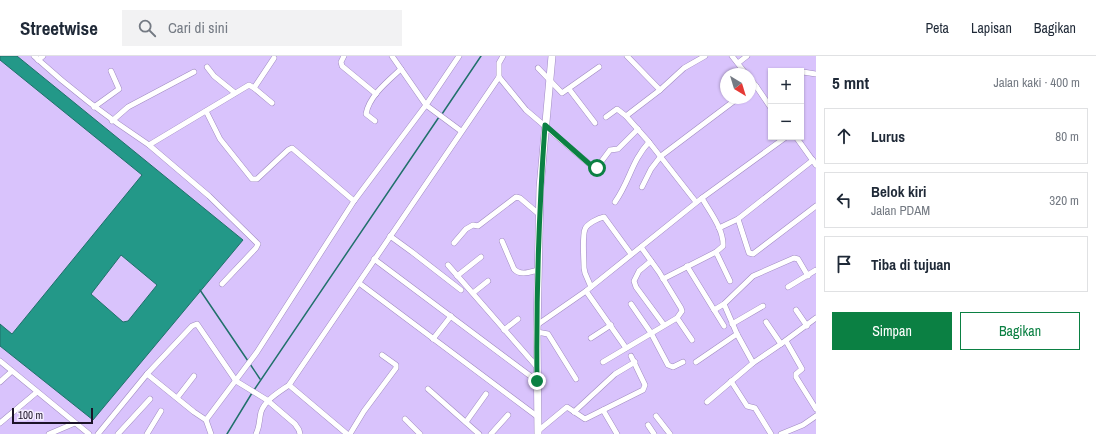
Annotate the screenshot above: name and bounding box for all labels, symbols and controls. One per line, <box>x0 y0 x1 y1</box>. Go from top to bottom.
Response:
search box <box>122 10 402 46</box>
text: Streetwise <box>20 15 98 41</box>
icon: search <box>136 17 158 39</box>
text: Cari di sini <box>168 17 228 38</box>
text: Peta <box>925 19 949 37</box>
text: Lapisan <box>971 19 1012 37</box>
text: Bagikan <box>1034 19 1076 37</box>
north arrow <box>720 68 756 104</box>
map controls <box>768 68 804 140</box>
button: + <box>768 68 804 104</box>
text: 5 mnt <box>832 71 869 94</box>
text: Jalan kaki · 400 m <box>993 74 1080 91</box>
button: − <box>768 104 804 140</box>
icon: ahead <box>833 125 855 147</box>
text: Lurus <box>871 126 905 147</box>
text: 80 m <box>1055 128 1079 145</box>
route start <box>588 159 606 177</box>
text: Belok kiri <box>871 181 926 202</box>
icon: left <box>833 189 855 211</box>
text: 320 m <box>1049 192 1079 209</box>
text: Jalan PDAM <box>871 202 930 219</box>
icon: arrive <box>833 253 855 275</box>
text: Tiba di tujuan <box>871 254 951 275</box>
button: Simpan <box>832 312 952 350</box>
button: Bagikan <box>960 312 1080 350</box>
route end <box>528 372 546 390</box>
scale bar <box>12 406 93 425</box>
text: 100 m <box>18 408 43 422</box>

